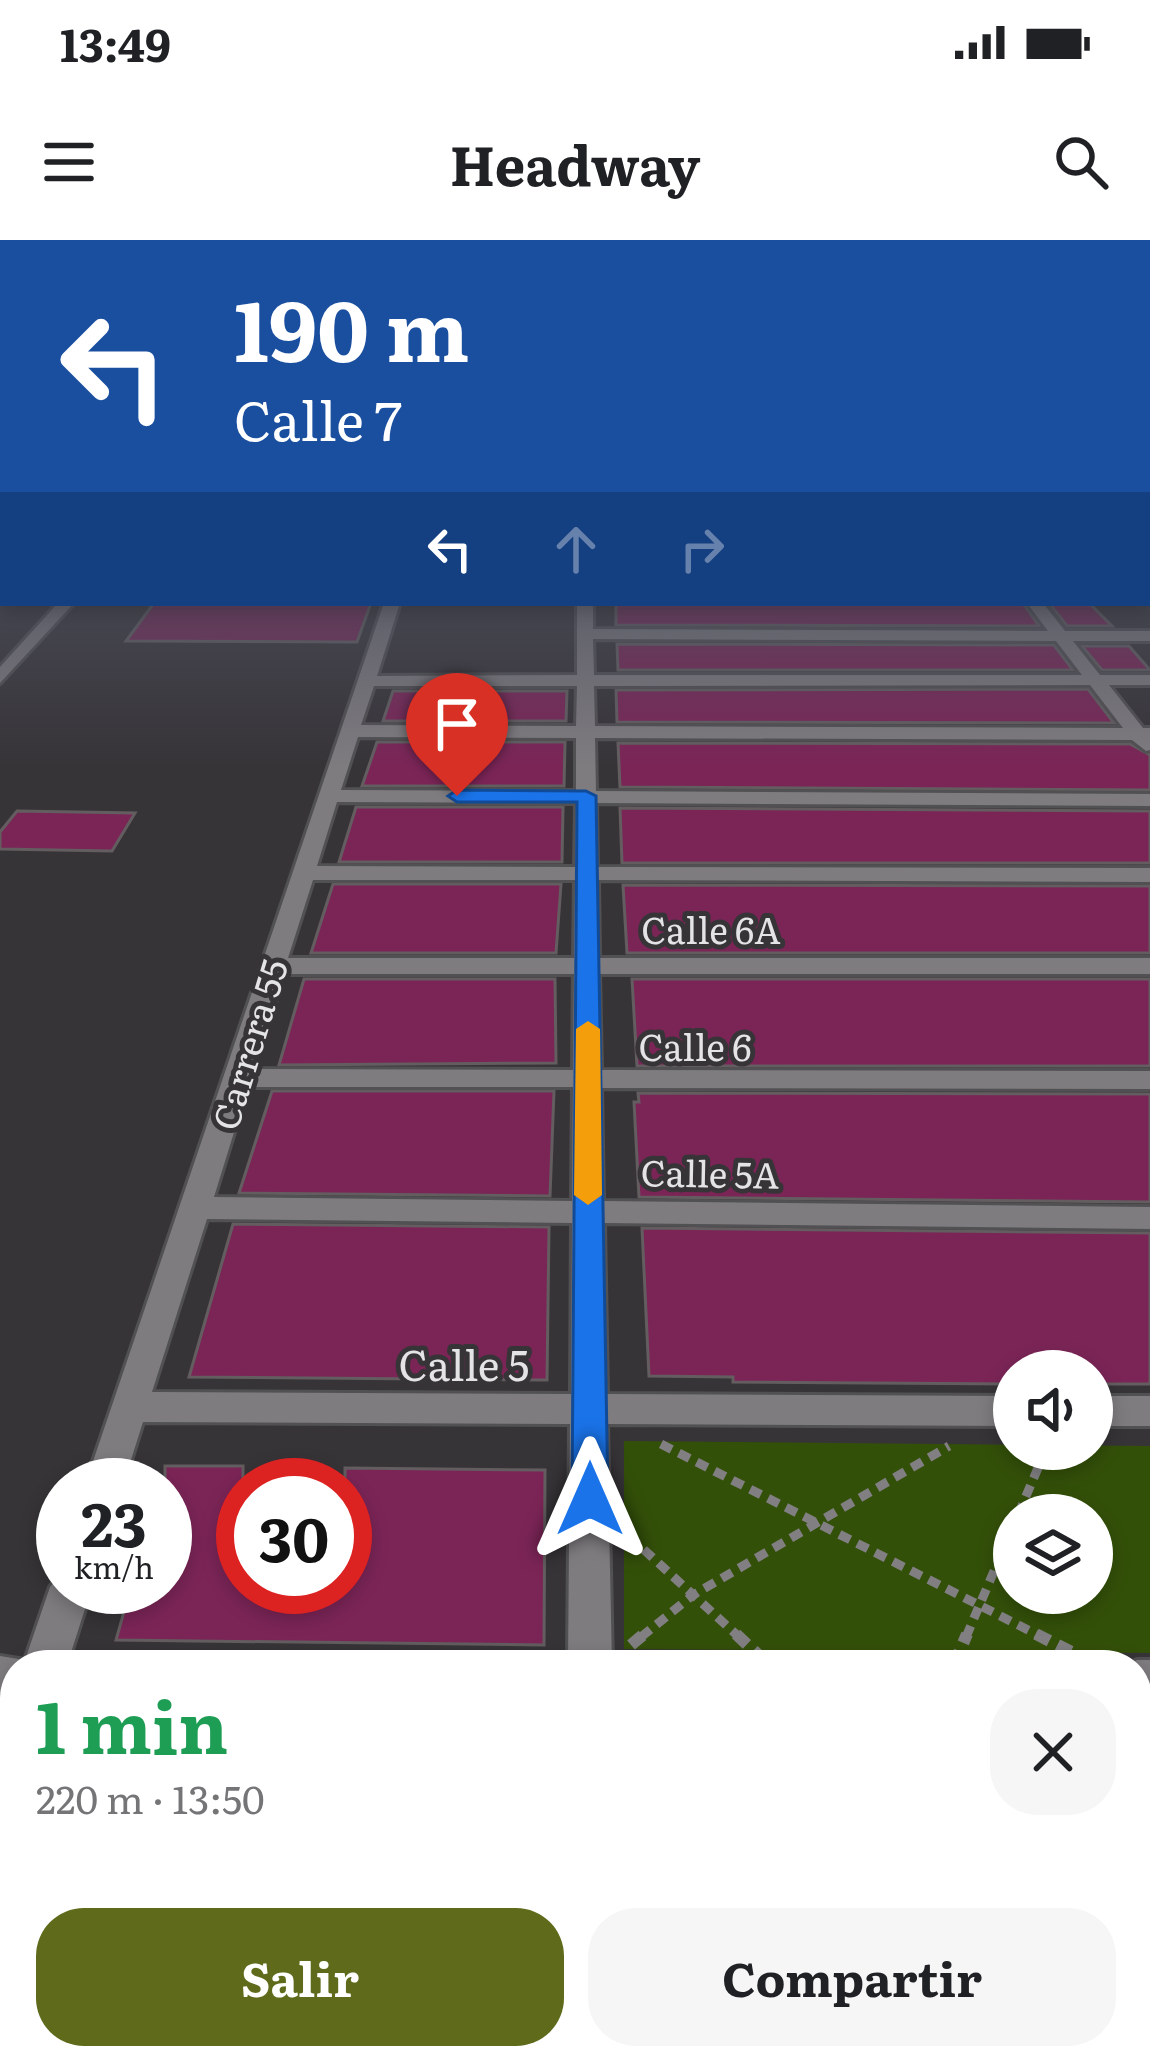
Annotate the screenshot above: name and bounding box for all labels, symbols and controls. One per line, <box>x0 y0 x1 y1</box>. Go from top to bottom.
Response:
text: 13:49 <box>60 9 171 76</box>
text: Headway <box>450 122 700 203</box>
icon: menu <box>36 129 102 195</box>
icon: search <box>1048 129 1114 195</box>
text: 190 m <box>234 263 469 388</box>
icon: left <box>36 288 192 444</box>
text: Calle 7 <box>234 377 402 458</box>
icon: left <box>417 516 483 582</box>
icon: ahead <box>543 516 609 582</box>
icon: right <box>669 516 735 582</box>
pin <box>406 673 508 796</box>
icon: arrive <box>424 691 490 757</box>
street label: Calle 6A <box>641 902 781 955</box>
street label: Carrera 55 <box>197 952 299 1136</box>
street label: Calle 6 <box>638 1019 752 1072</box>
street label: Calle 5A <box>640 1144 780 1200</box>
street label: Calle 5 <box>399 1332 529 1394</box>
map controls <box>993 1350 1113 1614</box>
button: sound <box>993 1350 1113 1470</box>
position arrow <box>527 1436 653 1562</box>
speed limit sign: 30 <box>216 1458 372 1614</box>
text: 23 <box>81 1476 147 1565</box>
button: layers <box>993 1494 1113 1614</box>
text: km/h <box>74 1544 154 1588</box>
text: 1 min <box>36 1669 228 1776</box>
button: close <box>990 1689 1116 1815</box>
text: 220 m · 13:50 <box>36 1768 265 1826</box>
button: Salir <box>36 1908 564 2046</box>
button: Compartir <box>588 1908 1116 2046</box>

